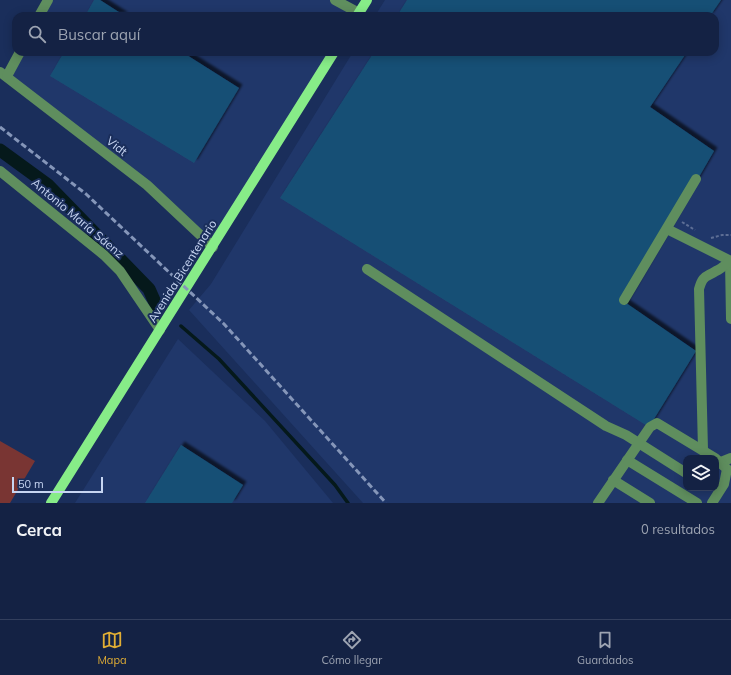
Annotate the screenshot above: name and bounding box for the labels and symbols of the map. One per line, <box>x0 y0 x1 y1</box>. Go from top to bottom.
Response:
street label: Vidt <box>103 133 131 159</box>
street label: Antonio María Sáenz <box>29 175 127 261</box>
street label: Avenida Bicentenario <box>144 217 220 325</box>
scale bar <box>12 475 103 494</box>

